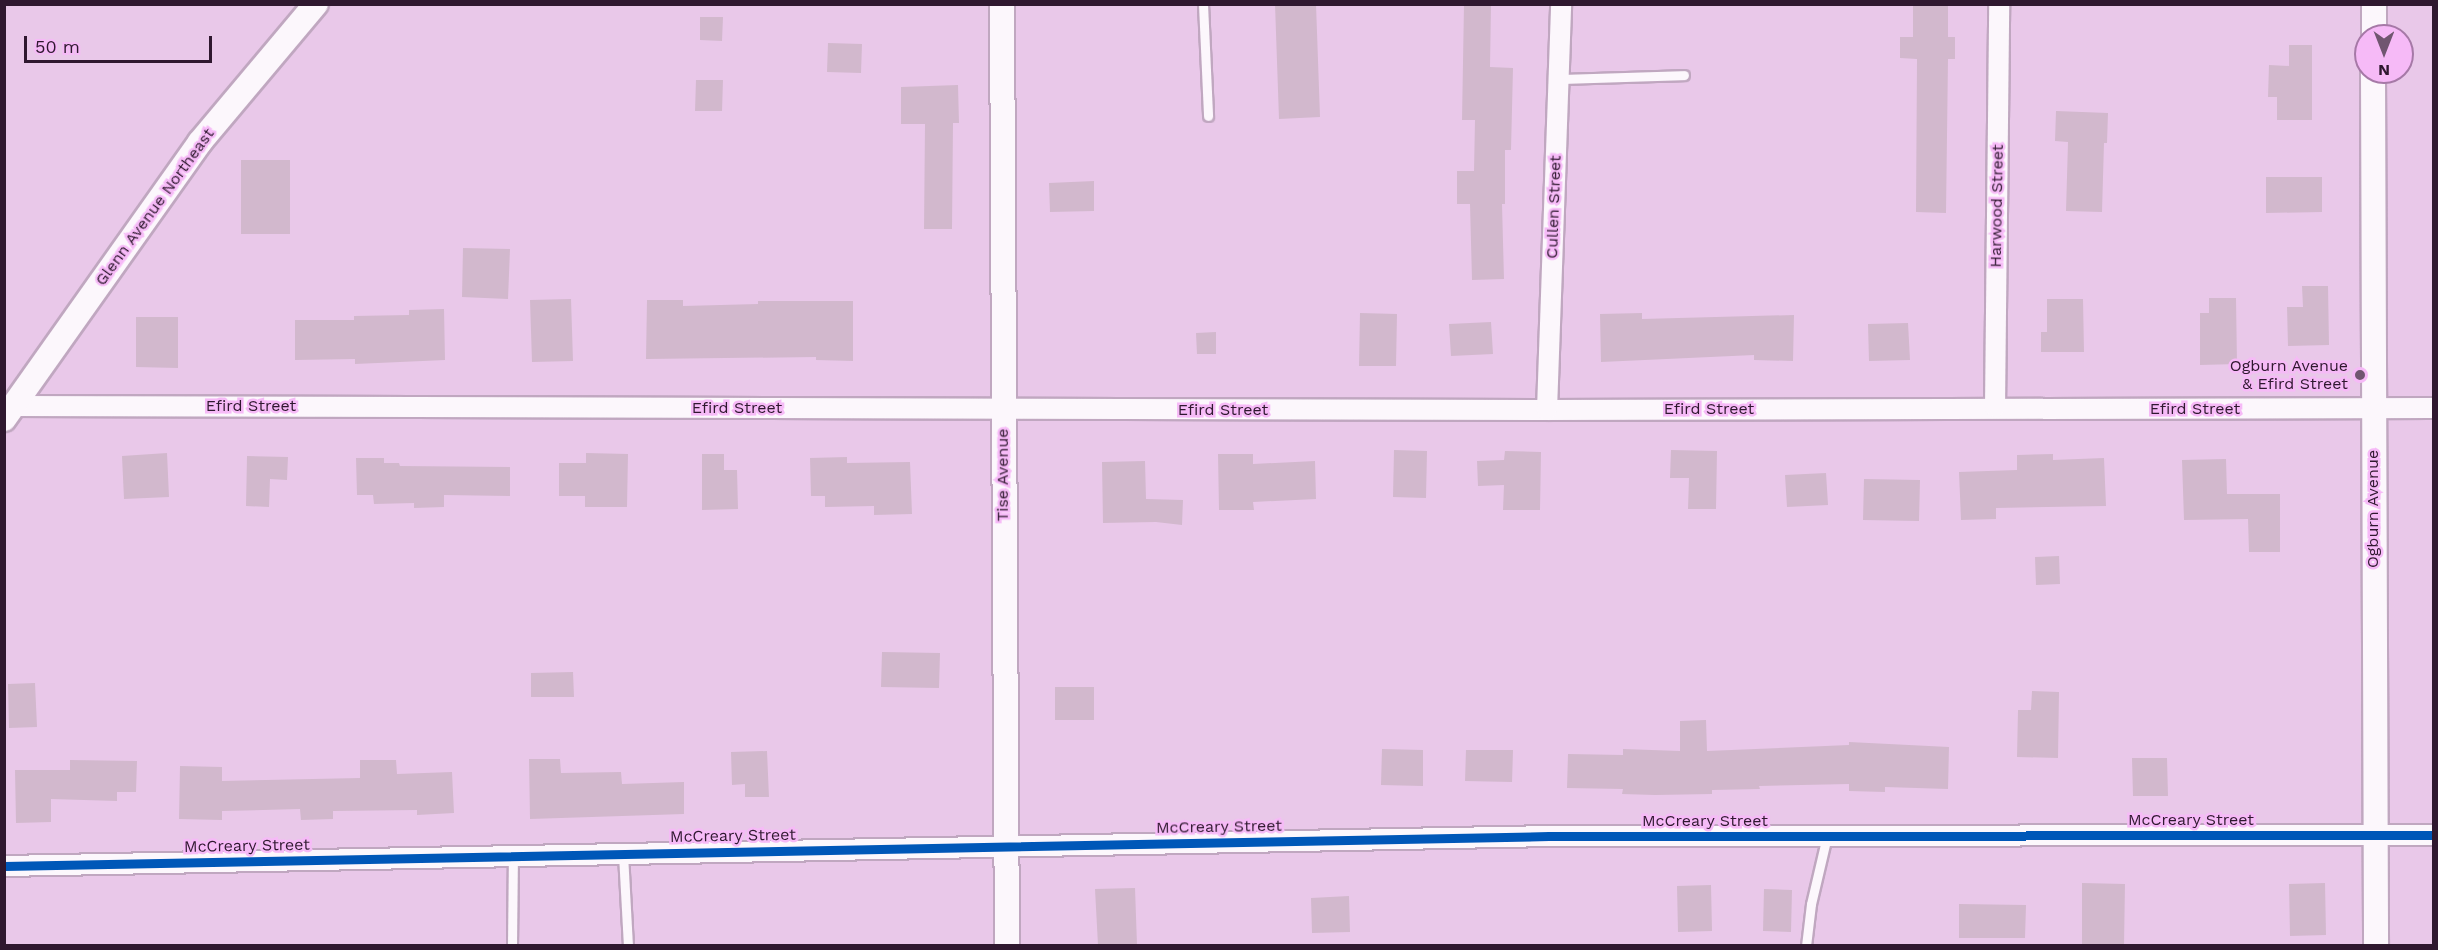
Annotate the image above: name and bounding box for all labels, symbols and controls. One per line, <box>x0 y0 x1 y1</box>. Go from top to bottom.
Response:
scale bar <box>27 24 214 62</box>
north arrow <box>2354 24 2414 84</box>
text: 50 m <box>35 36 80 57</box>
text: N <box>2378 61 2390 80</box>
street label: Glenn Avenue Northeast <box>91 124 219 290</box>
street label: Harwood Street <box>1986 144 2008 268</box>
street label: Cullen Street <box>1543 155 1565 259</box>
place label: Ogburn Avenue & Efird Street <box>2229 356 2348 394</box>
marker: Ogburn Avenue & Efird Street <box>2353 368 2367 382</box>
street label: Efird Street <box>206 396 296 416</box>
street label: Efird Street <box>692 398 782 418</box>
street label: Efird Street <box>1664 399 1754 419</box>
street label: Efird Street <box>2150 399 2240 419</box>
street label: Efird Street <box>1178 400 1268 420</box>
street label: Tise Avenue <box>993 428 1013 522</box>
street label: Ogburn Avenue <box>2363 450 2383 568</box>
street label: McCreary Street <box>2128 810 2254 830</box>
street label: McCreary Street <box>1642 811 1768 831</box>
street label: McCreary Street <box>1156 816 1282 838</box>
street label: McCreary Street <box>670 825 796 847</box>
street label: McCreary Street <box>184 835 310 857</box>

